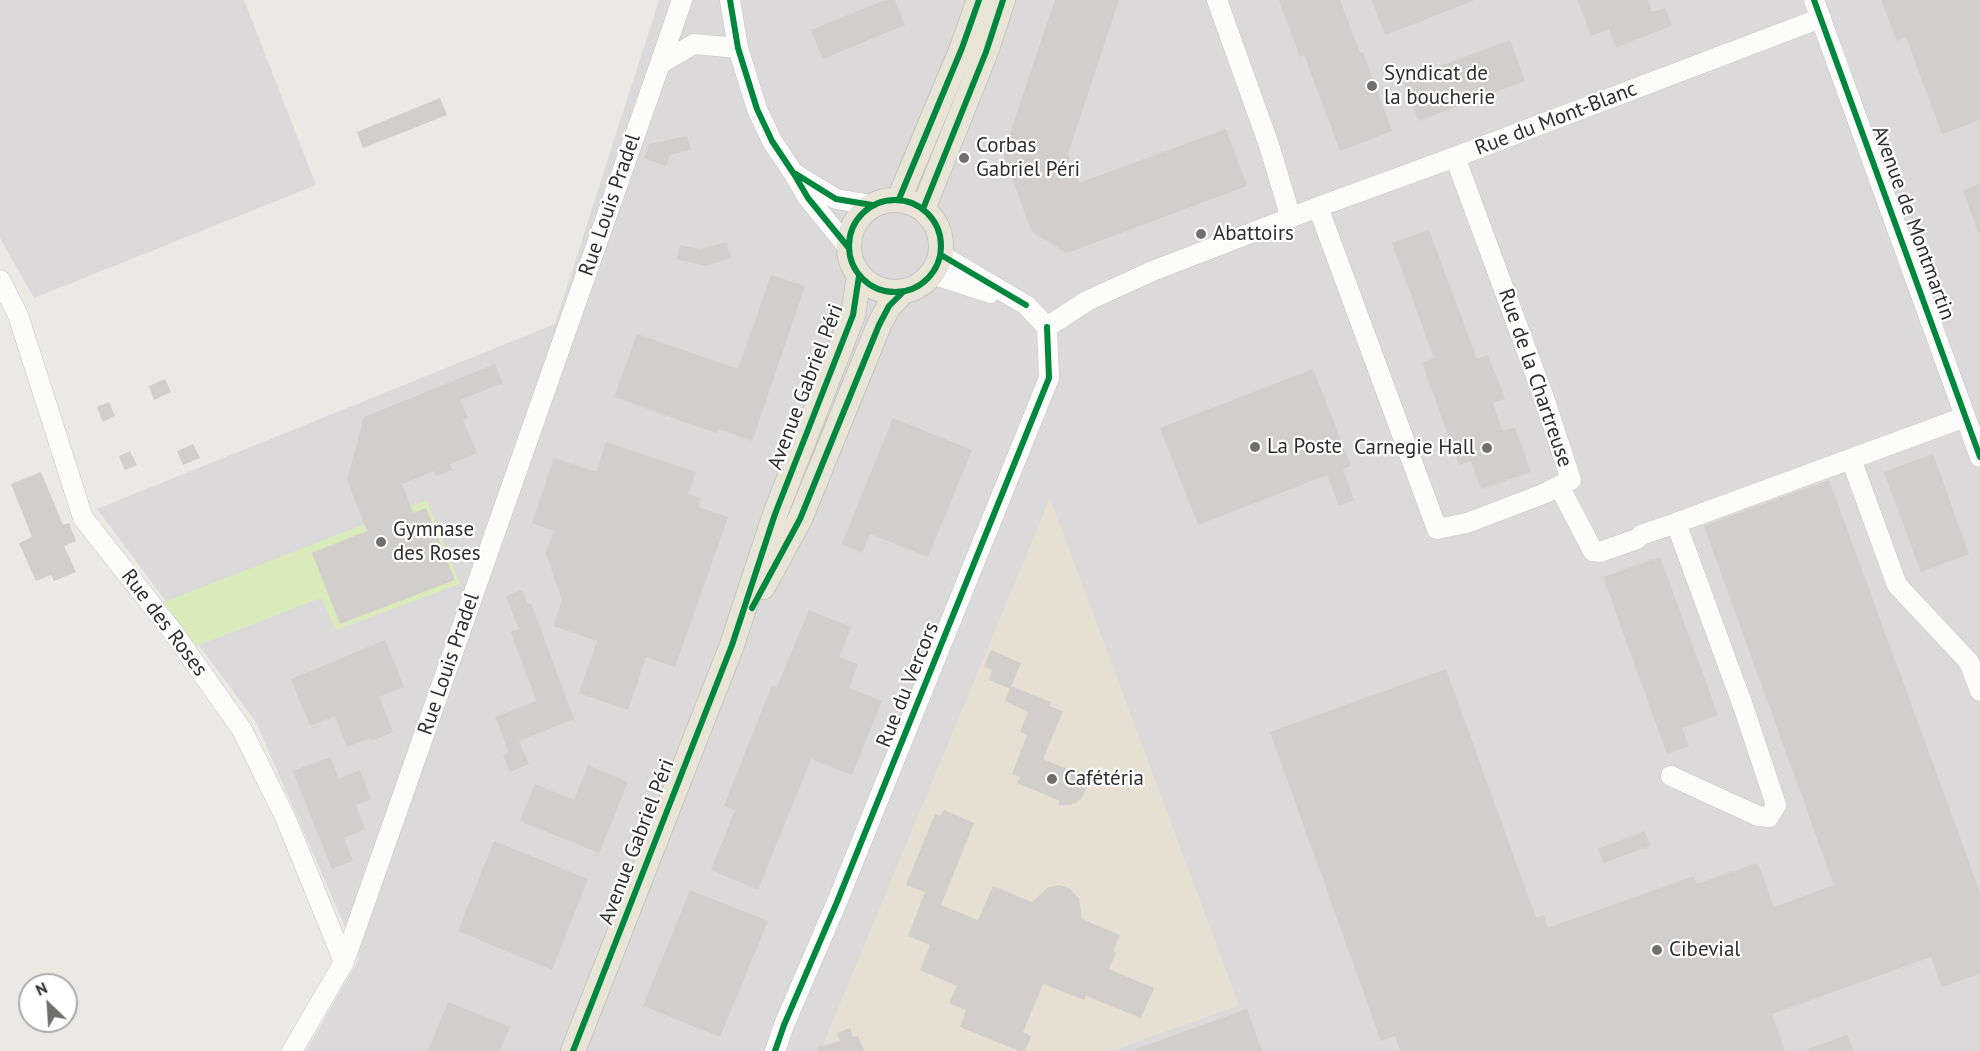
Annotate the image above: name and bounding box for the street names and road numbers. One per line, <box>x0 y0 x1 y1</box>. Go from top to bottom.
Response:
street label: Rue du Mont-Blanc <box>1472 77 1640 161</box>
street label: Avenue de Montmartin <box>1866 123 1960 323</box>
street label: Rue Louis Pradel <box>574 131 646 279</box>
street label: Rue de la Chartreuse <box>1493 285 1577 471</box>
street label: Avenue Gabriel Péri <box>763 301 849 473</box>
street label: Rue des Roses <box>116 565 212 681</box>
street label: Rue Louis Pradel <box>413 590 485 738</box>
street label: Rue du Vercors <box>871 619 945 751</box>
street label: Avenue Gabriel Péri <box>594 756 680 928</box>

